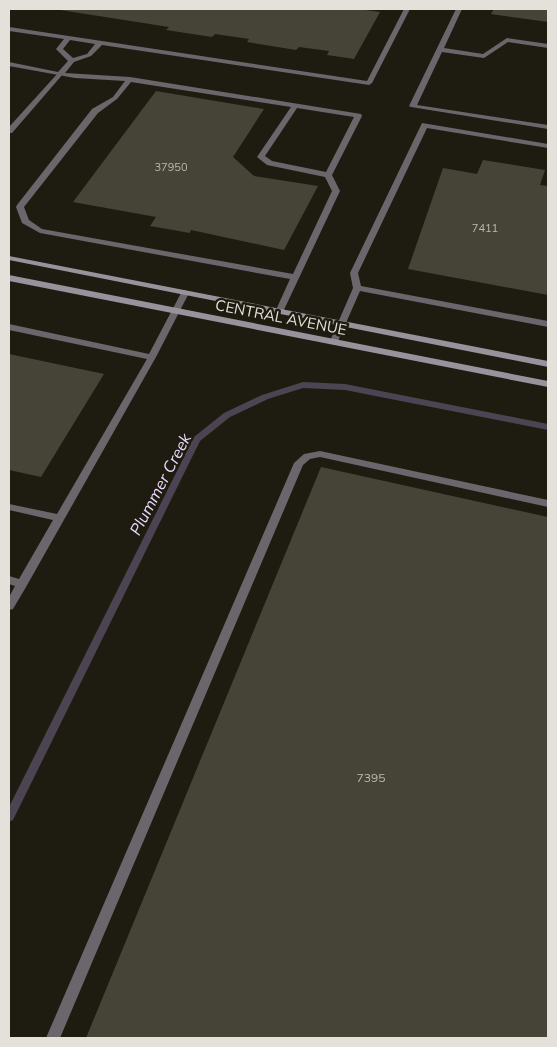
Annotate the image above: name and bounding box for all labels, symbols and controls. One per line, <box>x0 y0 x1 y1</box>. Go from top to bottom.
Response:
house number: 37950 <box>155 160 188 174</box>
house number: 7411 <box>472 221 498 235</box>
street label: CENTRAL AVENUE <box>214 295 348 339</box>
water label: Plummer Creek <box>125 429 196 538</box>
house number: 7395 <box>357 770 385 785</box>

